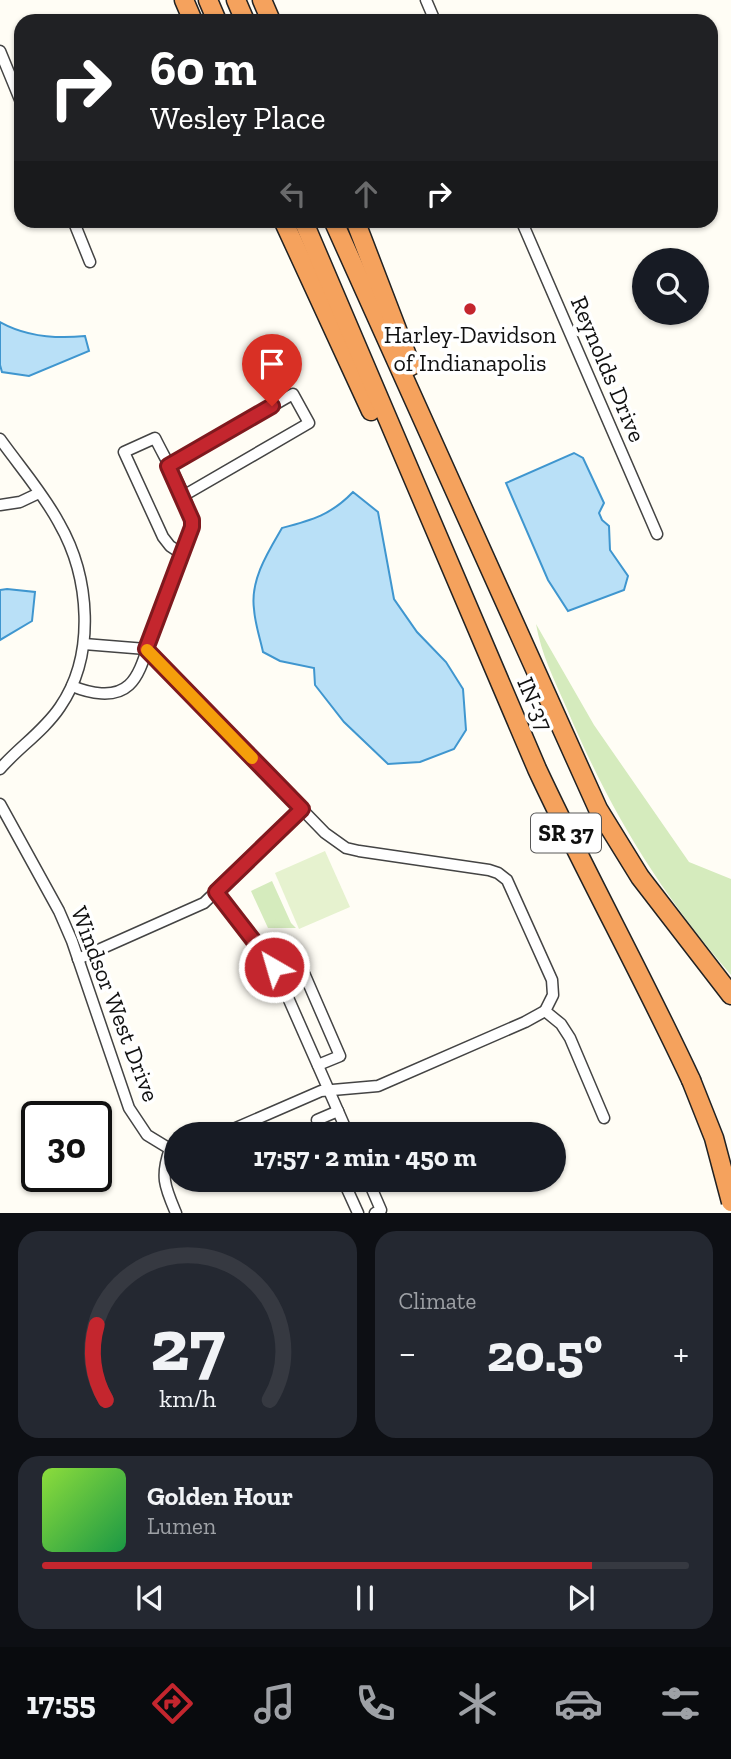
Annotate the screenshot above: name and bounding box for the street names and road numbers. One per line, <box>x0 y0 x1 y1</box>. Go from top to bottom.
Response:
street label: Reynolds Drive <box>565 291 652 446</box>
street label: IN-37 <box>511 672 560 735</box>
road number: SR 37 <box>531 814 601 852</box>
street label: Windsor West Drive <box>65 902 166 1106</box>

